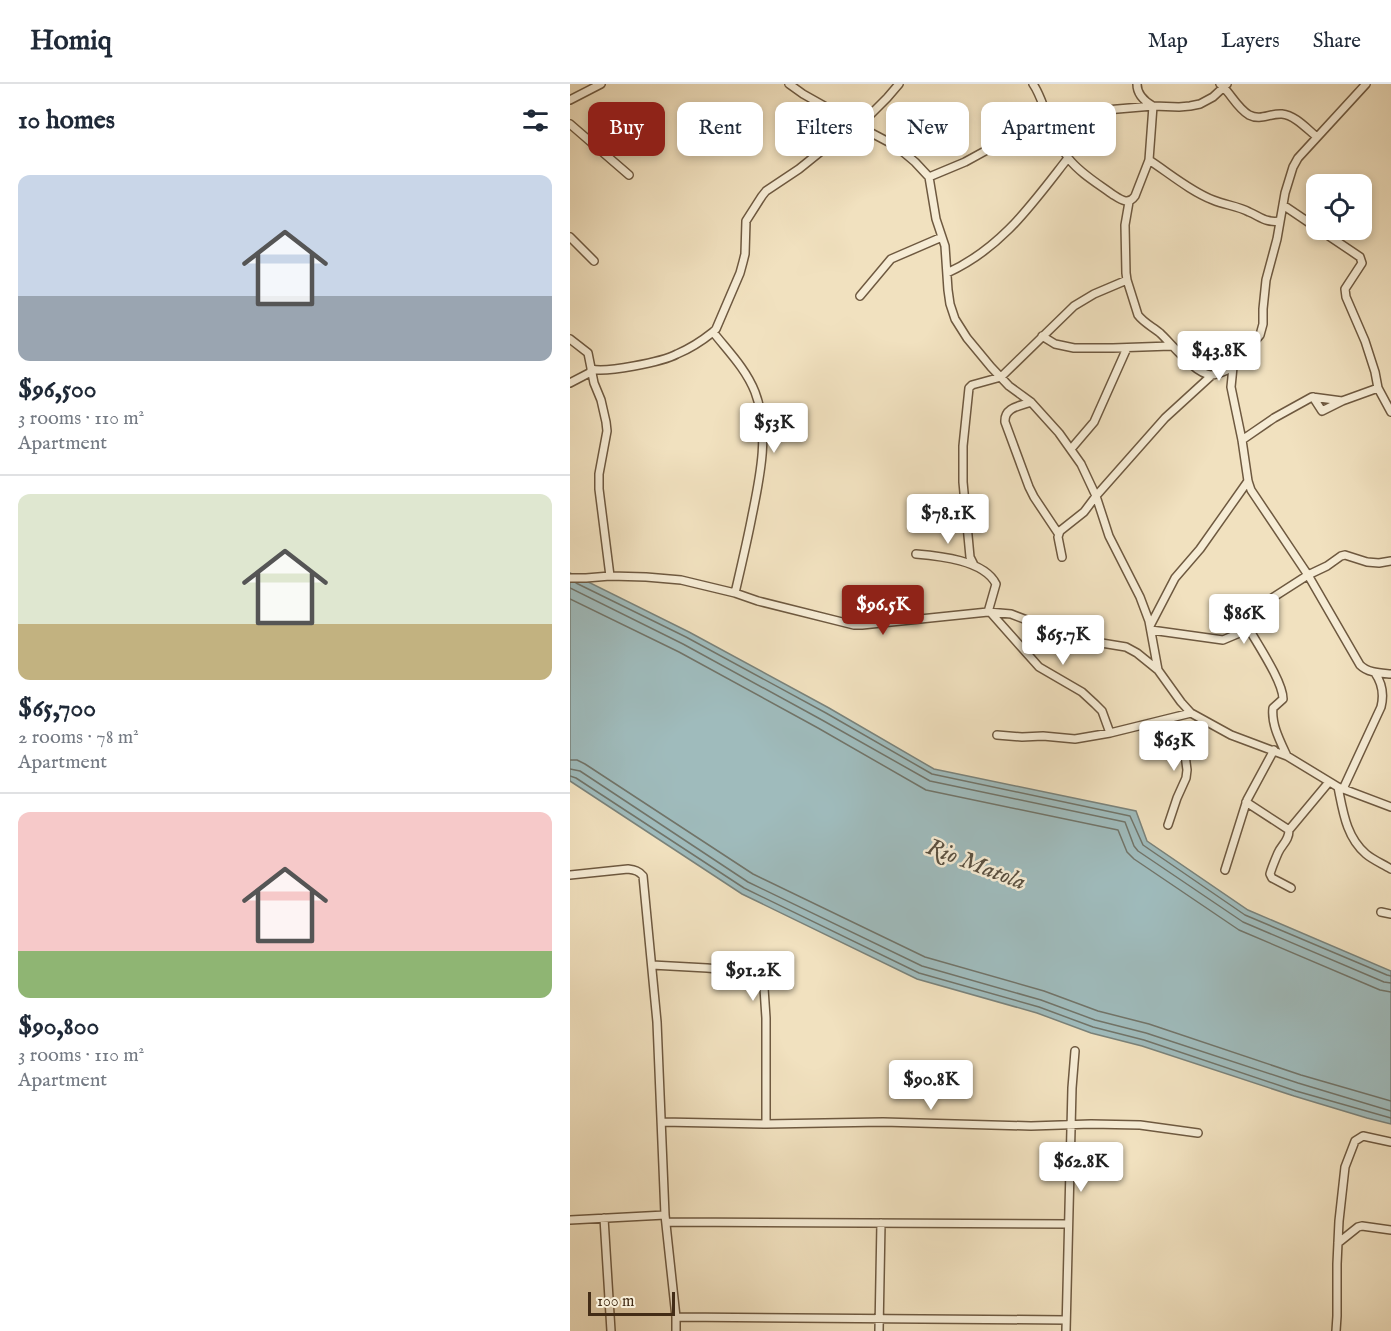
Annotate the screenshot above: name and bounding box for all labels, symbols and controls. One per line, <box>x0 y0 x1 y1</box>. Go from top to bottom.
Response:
text: Homiq <box>30 24 112 59</box>
text: Map <box>1148 28 1188 55</box>
text: Layers <box>1221 28 1280 55</box>
text: Share <box>1313 28 1361 55</box>
chip: Buy <box>588 102 665 156</box>
chip: Rent <box>677 102 763 156</box>
chip: Filters <box>775 102 874 156</box>
chip: New <box>886 102 969 156</box>
chip: Apartment <box>981 102 1116 156</box>
text: 10 homes <box>18 104 115 137</box>
icon: filters <box>519 104 552 137</box>
map controls <box>1306 174 1372 240</box>
button: locate <box>1306 174 1372 240</box>
icon: home <box>231 214 339 322</box>
pin: $43.8K <box>1170 331 1268 382</box>
text: $43.8K <box>1192 338 1246 363</box>
text: $96,500 <box>18 373 97 406</box>
pin: $53K <box>738 403 810 454</box>
text: 3 rooms · 110 m² <box>18 406 144 431</box>
text: $53K <box>754 410 794 435</box>
text: Apartment <box>18 431 107 456</box>
pin: $78.1K <box>899 494 997 545</box>
text: $78.1K <box>921 501 975 526</box>
icon: home <box>231 533 339 641</box>
pin: $96.5K <box>834 585 932 636</box>
text: $96.5K <box>856 592 910 617</box>
pin: $86K <box>1208 594 1280 645</box>
text: $86K <box>1223 601 1265 626</box>
pin: $65.7K <box>1014 615 1112 666</box>
text: $65.7K <box>1036 622 1090 647</box>
text: $65,700 <box>18 692 96 725</box>
pin: $63K <box>1138 721 1210 772</box>
text: 2 rooms · 78 m² <box>18 725 139 750</box>
text: $63K <box>1153 728 1195 753</box>
text: Apartment <box>18 750 107 775</box>
water label: Rio Matola <box>922 832 1030 898</box>
icon: home <box>231 851 339 959</box>
pin: $91.2K <box>704 951 802 1002</box>
text: $91.2K <box>725 958 781 983</box>
text: $90,800 <box>18 1010 99 1043</box>
text: 3 rooms · 110 m² <box>18 1043 144 1068</box>
pin: $90.8K <box>882 1060 980 1111</box>
text: $90.8K <box>903 1067 959 1092</box>
text: Apartment <box>18 1068 107 1093</box>
pin: $62.8K <box>1032 1142 1130 1193</box>
text: $62.8K <box>1053 1149 1109 1174</box>
scale bar <box>588 1289 675 1316</box>
text: 100 m <box>597 1292 634 1312</box>

